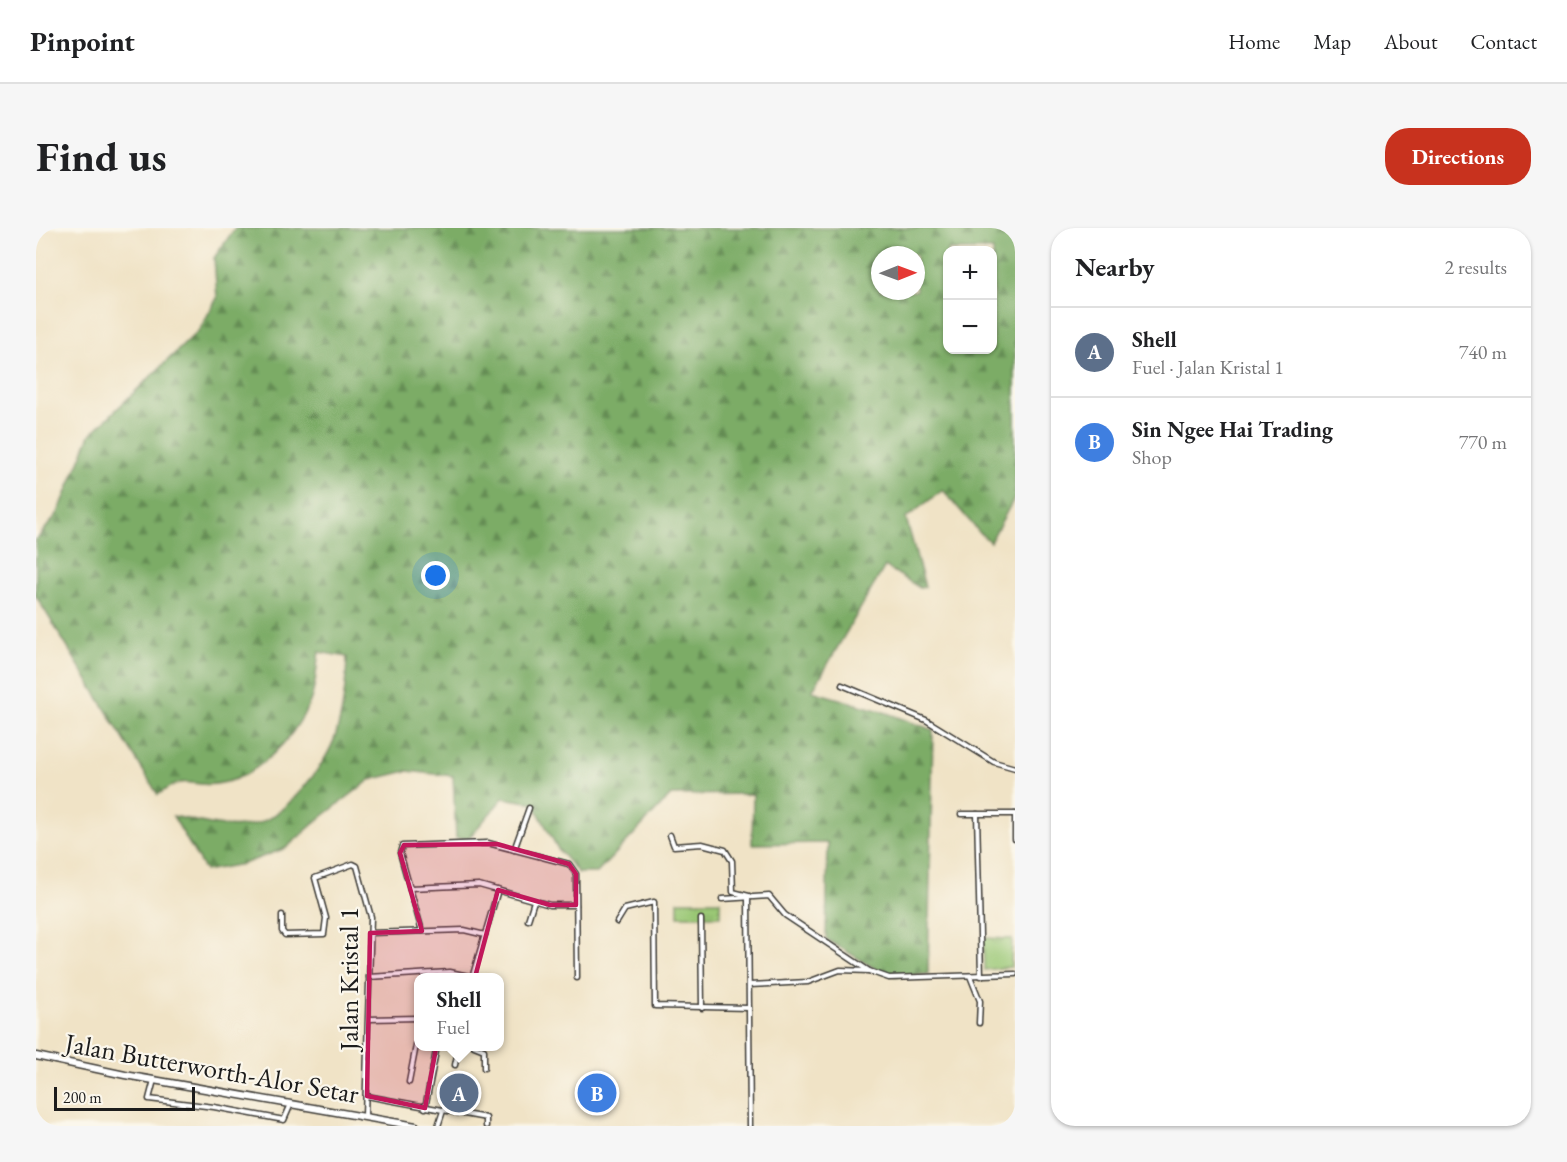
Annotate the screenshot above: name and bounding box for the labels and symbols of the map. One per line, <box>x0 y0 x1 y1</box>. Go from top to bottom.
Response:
north arrow <box>871 246 925 300</box>
your location <box>421 561 450 590</box>
street label: Jalan Kristal 1 <box>331 907 366 1053</box>
street label: Jalan Butterworth-Alor Setar <box>60 1025 362 1111</box>
pin: A <box>440 1070 478 1116</box>
pin: B <box>578 1070 616 1116</box>
scale bar <box>54 1084 195 1112</box>

